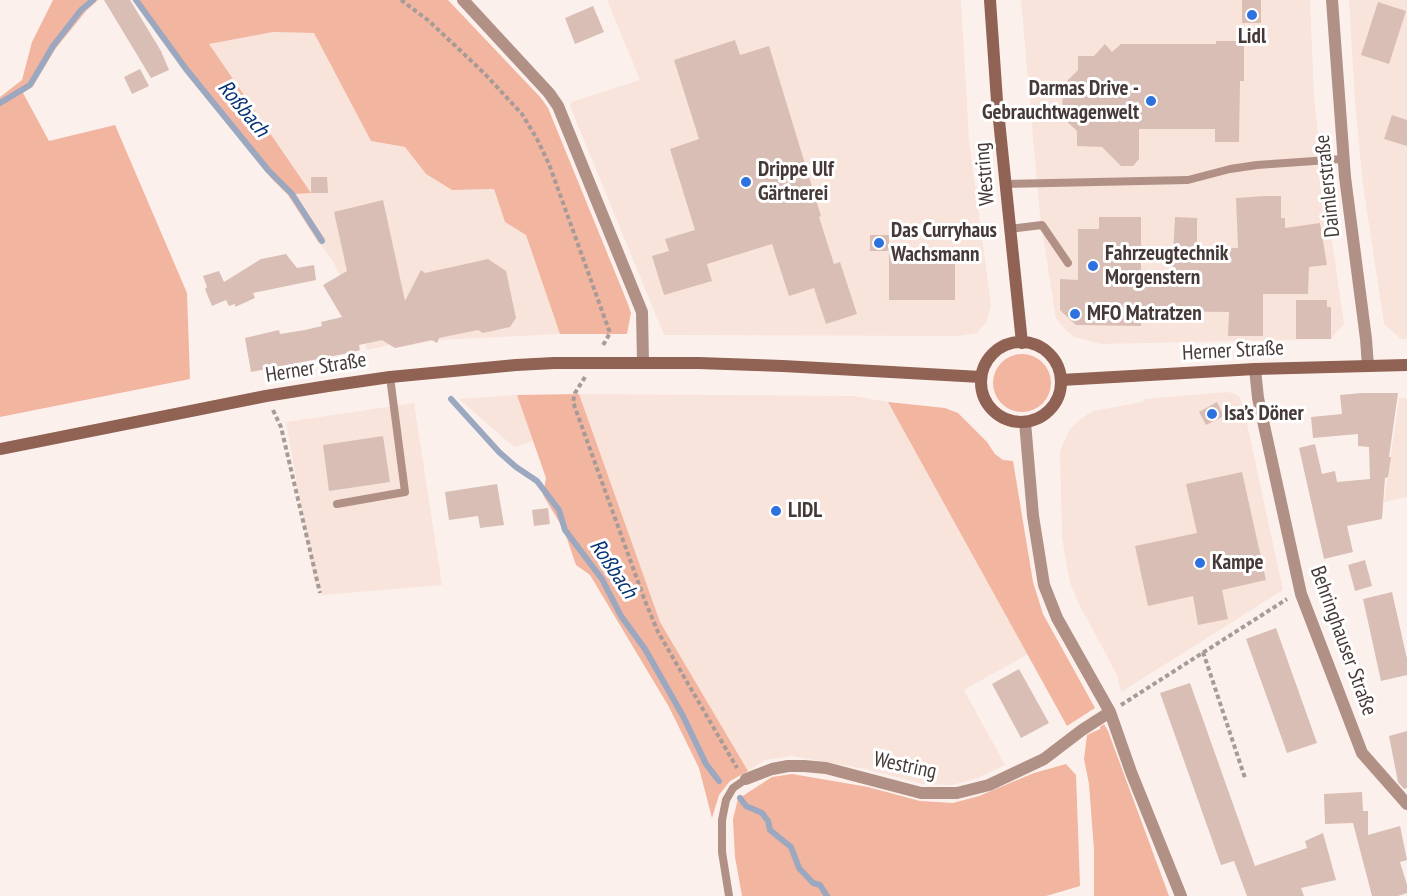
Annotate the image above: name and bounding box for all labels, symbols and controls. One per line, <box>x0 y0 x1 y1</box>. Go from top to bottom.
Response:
marker: Lidl <box>1245 8 1259 22</box>
place label: Lidl <box>1238 24 1266 50</box>
water label: Roßbach <box>212 75 274 143</box>
place label: Darmas Drive - Gebrauchtwagenwelt <box>982 76 1139 126</box>
marker: Darmas Drive - Gebrauchtwagenwelt <box>1144 94 1158 108</box>
street label: Daimlerstraße <box>1310 134 1346 238</box>
street label: Westring <box>970 141 1000 207</box>
place label: Drippe Ulf Gärtnerei <box>758 157 834 207</box>
marker: Drippe Ulf Gärtnerei <box>739 175 753 189</box>
place label: Das Curryhaus Wachsmann <box>891 218 997 268</box>
marker: Das Curryhaus Wachsmann <box>872 236 886 250</box>
place label: Fahrzeugtechnik Morgenstern <box>1105 241 1228 291</box>
marker: Fahrzeugtechnik Morgenstern <box>1086 259 1100 273</box>
place label: MFO Matratzen <box>1087 301 1202 327</box>
marker: MFO Matratzen <box>1068 307 1082 321</box>
street label: Herner Straße <box>1182 336 1284 366</box>
street label: Herner Straße <box>264 348 368 388</box>
place label: Isa’s Döner <box>1224 401 1304 427</box>
marker: Isa’s Döner <box>1205 407 1219 421</box>
place label: LIDL <box>788 498 822 524</box>
marker: LIDL <box>769 504 783 518</box>
water label: Roßbach <box>584 534 642 604</box>
place label: Kampe <box>1212 550 1264 576</box>
marker: Kampe <box>1193 556 1207 570</box>
street label: Behringhauser Straße <box>1304 563 1382 719</box>
street label: Westring <box>871 747 939 785</box>

